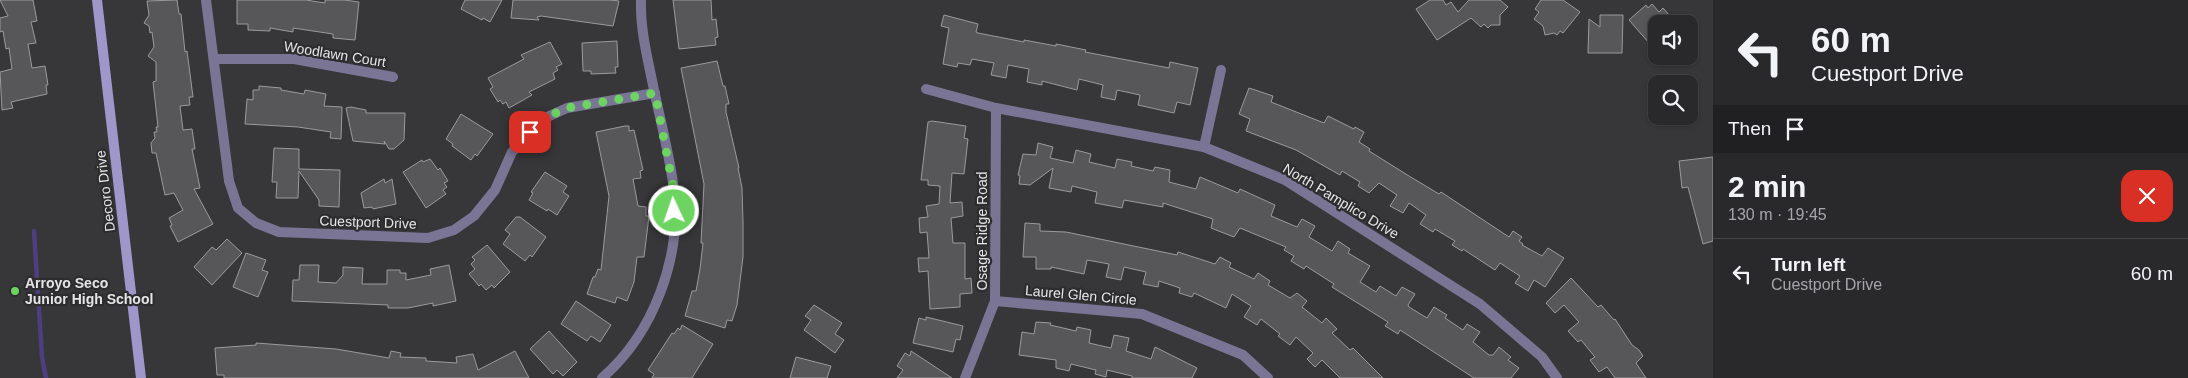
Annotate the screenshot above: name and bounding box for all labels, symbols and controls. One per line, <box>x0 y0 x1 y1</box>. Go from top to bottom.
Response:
map controls <box>1648 15 1698 125</box>
button: sound <box>1648 15 1698 65</box>
icon: left <box>1728 20 1793 85</box>
text: 60 m <box>1811 20 1891 59</box>
street label: Woodlawn Court <box>283 38 387 70</box>
text: Cuestport Drive <box>1811 61 1964 86</box>
button: search <box>1648 75 1698 125</box>
pin <box>509 111 551 153</box>
icon: arrive <box>1781 115 1809 143</box>
icon: arrive <box>516 118 544 146</box>
text: Then <box>1728 118 1771 139</box>
street label: Decoro Drive <box>92 149 118 233</box>
street label: North Pamplico Drive <box>1280 160 1402 242</box>
text: 2 min <box>1728 170 1806 203</box>
button: close <box>2121 170 2173 222</box>
street label: Osage Ridge Road <box>974 171 990 291</box>
position arrow <box>647 184 699 236</box>
text: 130 m · 19:45 <box>1728 206 1827 223</box>
street label: Cuestport Drive <box>319 212 417 232</box>
text: Turn left <box>1771 254 1846 275</box>
icon: left <box>1728 260 1756 288</box>
text: 60 m <box>2131 263 2173 284</box>
place label: Arroyo Seco Junior High School <box>25 275 153 307</box>
text: Cuestport Drive <box>1771 276 1882 293</box>
street label: Laurel Glen Circle <box>1024 282 1138 308</box>
marker: Arroyo Seco Junior High School <box>9 285 21 297</box>

